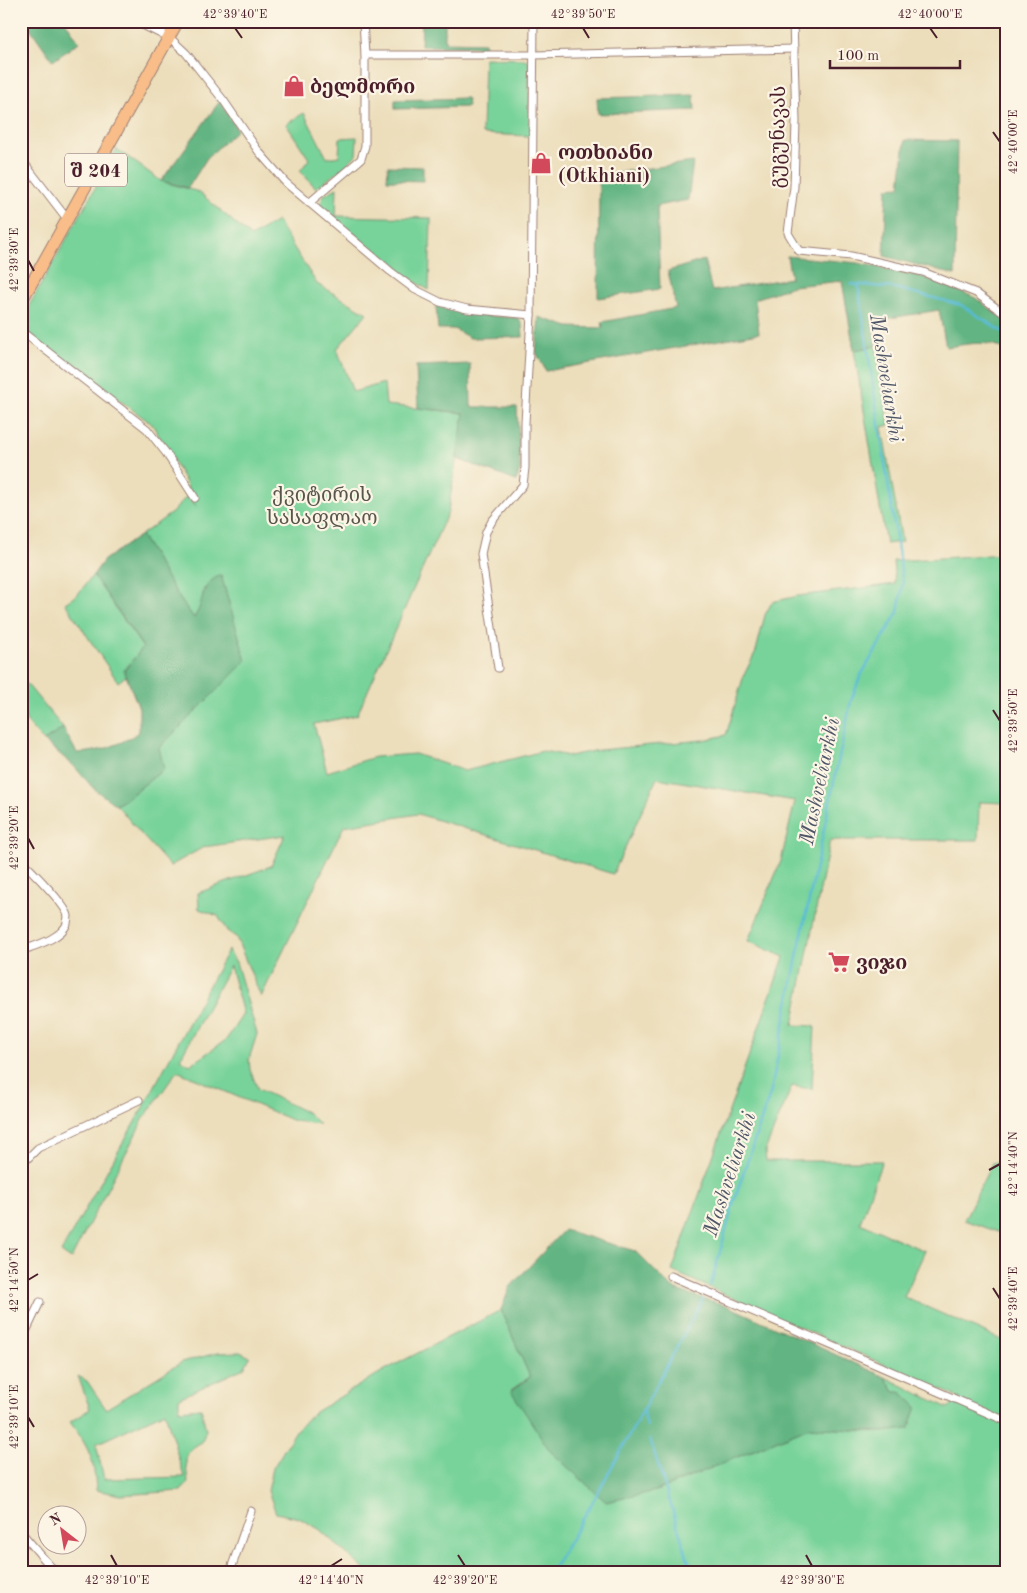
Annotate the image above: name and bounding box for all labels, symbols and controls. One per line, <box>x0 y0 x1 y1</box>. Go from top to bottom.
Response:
text: 42°39'50"E <box>551 8 615 21</box>
text: 42°39'40"E <box>203 9 267 21</box>
text: 42°40'00"E <box>898 9 962 21</box>
scale bar <box>830 38 960 70</box>
text: 100 m <box>837 49 879 64</box>
shop icon: ბელმორი <box>281 73 307 99</box>
place label: ბელმორი <box>310 78 415 98</box>
street label: გუგუნავას <box>767 85 790 189</box>
text: 42°40'00"E <box>1008 110 1020 174</box>
place label: ოთხიანი (Otkhiani) <box>558 143 653 187</box>
shop icon: ოთხიანი (Otkhiani) <box>528 150 554 176</box>
road number: შ 204 <box>65 154 127 186</box>
text: 42°39'30"E <box>9 228 21 292</box>
water label: Mashveliarkhi <box>865 312 906 444</box>
park label: ქვიტირის სასაფლაო <box>267 486 377 529</box>
text: 42°39'50"E <box>1007 689 1020 753</box>
water label: Mashveliarkhi <box>797 716 844 848</box>
text: 42°39'20"E <box>9 806 21 870</box>
supermarket icon: ვიჯი <box>826 949 852 975</box>
place label: ვიჯი <box>856 954 907 974</box>
water label: Mashveliarkhi <box>700 1110 760 1240</box>
text: 42°14'40"N <box>1008 1131 1020 1197</box>
text: 42°14'50"N <box>8 1247 21 1313</box>
text: 42°39'40"E <box>1008 1267 1020 1331</box>
text: 42°39'10"E <box>9 1385 21 1449</box>
north arrow <box>38 1506 88 1556</box>
text: N <box>48 1511 64 1528</box>
text: 42°39'10"E <box>85 1575 149 1587</box>
text: 42°14'40"N <box>298 1575 364 1587</box>
text: 42°39'20"E <box>433 1575 497 1587</box>
text: 42°39'30"E <box>780 1575 844 1587</box>

